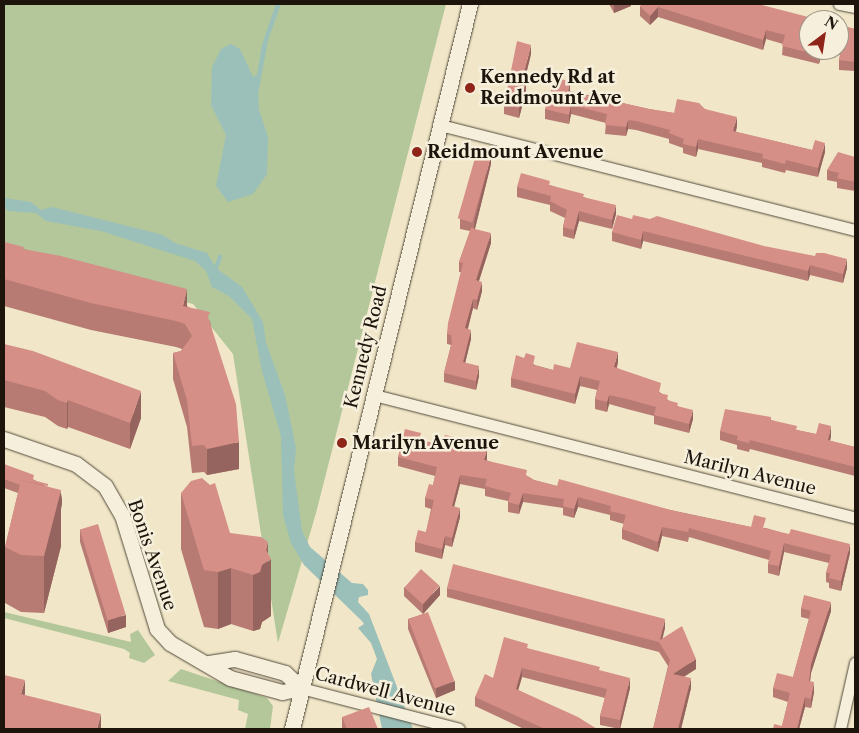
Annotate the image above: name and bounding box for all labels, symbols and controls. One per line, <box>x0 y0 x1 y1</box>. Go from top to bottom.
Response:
north arrow <box>799 10 849 60</box>
text: N <box>821 12 841 34</box>
place label: Kennedy Rd at Reidmount Ave <box>480 67 622 110</box>
marker: Kennedy Rd at Reidmount Ave <box>464 82 476 94</box>
place label: Reidmount Avenue <box>427 141 604 163</box>
marker: Reidmount Avenue <box>411 146 423 158</box>
street label: Kennedy Road <box>340 283 392 411</box>
place label: Marilyn Avenue <box>352 432 500 454</box>
marker: Marilyn Avenue <box>336 437 348 449</box>
street label: Marilyn Avenue <box>681 446 819 500</box>
street label: Bonis Avenue <box>123 496 181 614</box>
street label: Cardwell Avenue <box>312 663 458 721</box>

